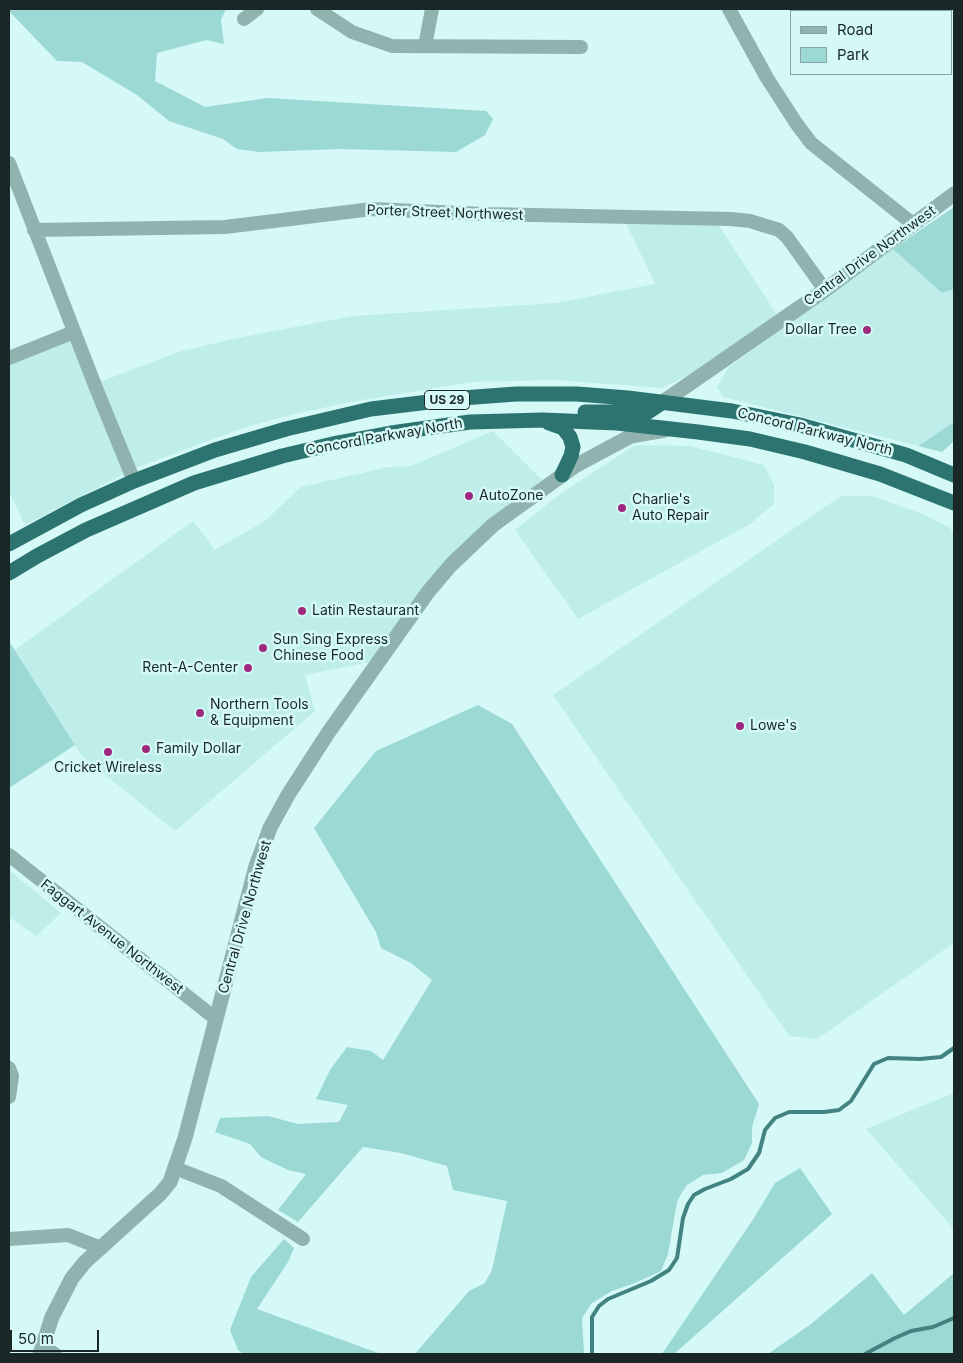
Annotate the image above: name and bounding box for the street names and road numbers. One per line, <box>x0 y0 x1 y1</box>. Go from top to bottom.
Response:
street label: Porter Street Northwest <box>366 202 524 224</box>
street label: Central Drive Northwest <box>801 202 939 310</box>
road number: US 29 <box>424 390 470 410</box>
street label: Concord Parkway North <box>736 405 894 459</box>
street label: Concord Parkway North <box>304 415 464 459</box>
street label: Central Drive Northwest <box>215 838 275 996</box>
street label: Faggart Avenue Northwest <box>37 876 187 998</box>

